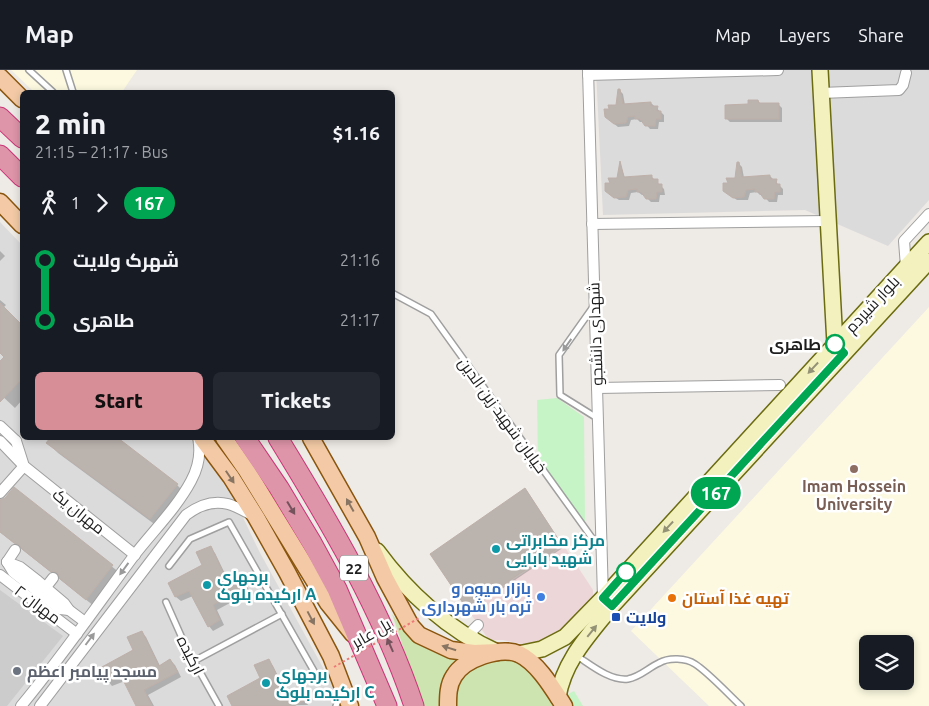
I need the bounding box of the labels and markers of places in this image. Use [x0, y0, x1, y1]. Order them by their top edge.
marker: طاهری [825, 334, 845, 354]
place label: طاهری [769, 335, 821, 354]
marker: Imam Hossein University [848, 463, 860, 475]
place label: Imam Hossein University [802, 477, 906, 513]
place label: مرکز مخابراتی شهید بابایی [506, 531, 605, 568]
marker: مرکز مخابراتی شهید بابایی [490, 543, 502, 555]
unlabelled marker [616, 562, 636, 582]
place label: برجهای ارکیده بلوک A [217, 567, 317, 604]
marker: برجهای ارکیده بلوک A [201, 579, 213, 591]
place label: بازار میوه و تره بار شهرداری [422, 579, 532, 616]
place label: تهیه غذا آستان [682, 589, 790, 608]
marker: بازار میوه و تره بار شهرداری [535, 591, 547, 603]
marker: تهیه غذا آستان [666, 592, 678, 604]
place label: ولایت [626, 608, 666, 627]
marker: ولایت [610, 611, 622, 623]
place label: مسجد پیامبر اعظم [27, 662, 157, 683]
marker: مسجد پیامبر اعظم [11, 665, 23, 677]
place label: برجهای ارکیده بلوک C [276, 665, 374, 702]
marker: برجهای ارکیده بلوک C [260, 677, 272, 689]

